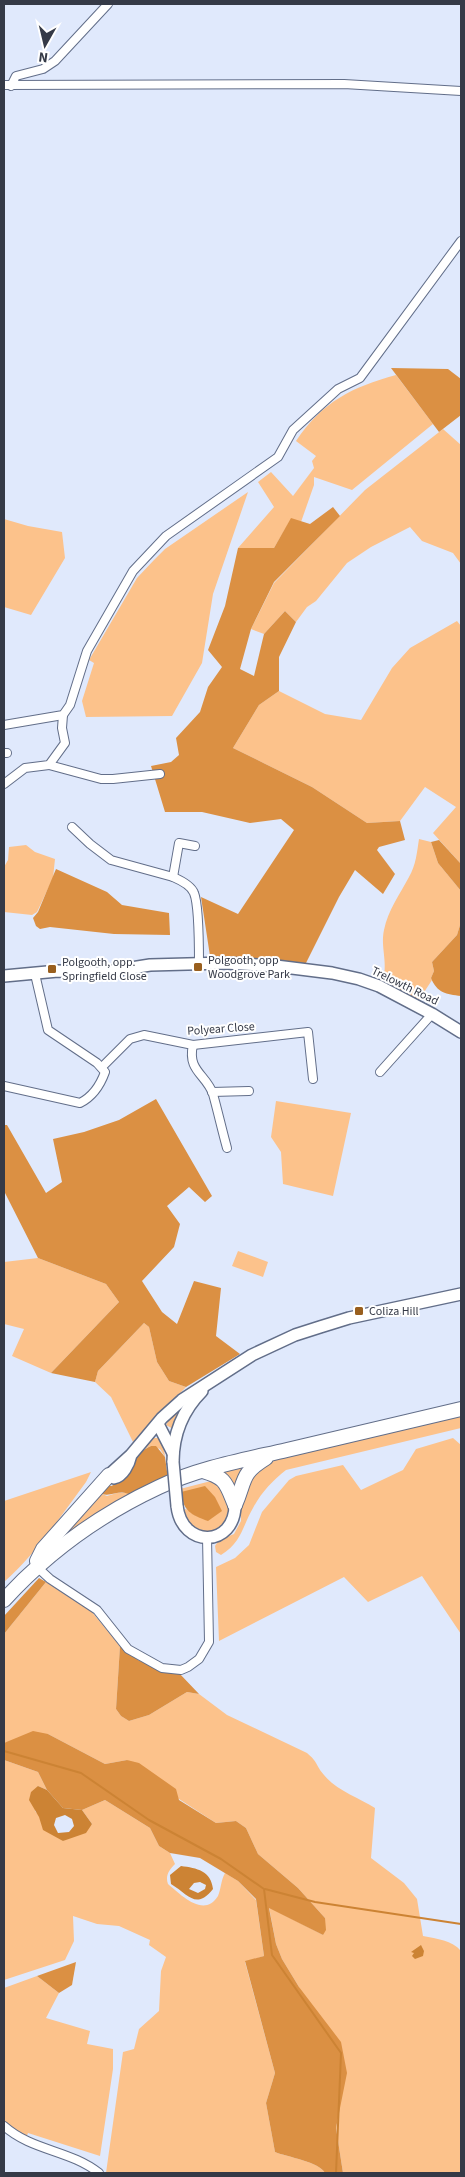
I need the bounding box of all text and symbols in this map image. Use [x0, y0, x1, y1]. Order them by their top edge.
north arrow [20, 20, 70, 70]
text: N [37, 46, 49, 67]
place label: Polgooth, opp Woodgrove Park [208, 952, 290, 983]
place label: Polgooth, opp. Springfield Close [62, 954, 147, 985]
marker: Polgooth, opp Woodgrove Park [192, 961, 204, 973]
street label: Trelowth Road [369, 962, 441, 1010]
marker: Polgooth, opp. Springfield Close [46, 963, 58, 975]
street label: Polyear Close [187, 1018, 255, 1040]
place label: Coliza Hill [369, 1303, 419, 1320]
marker: Coliza Hill [353, 1305, 365, 1317]

